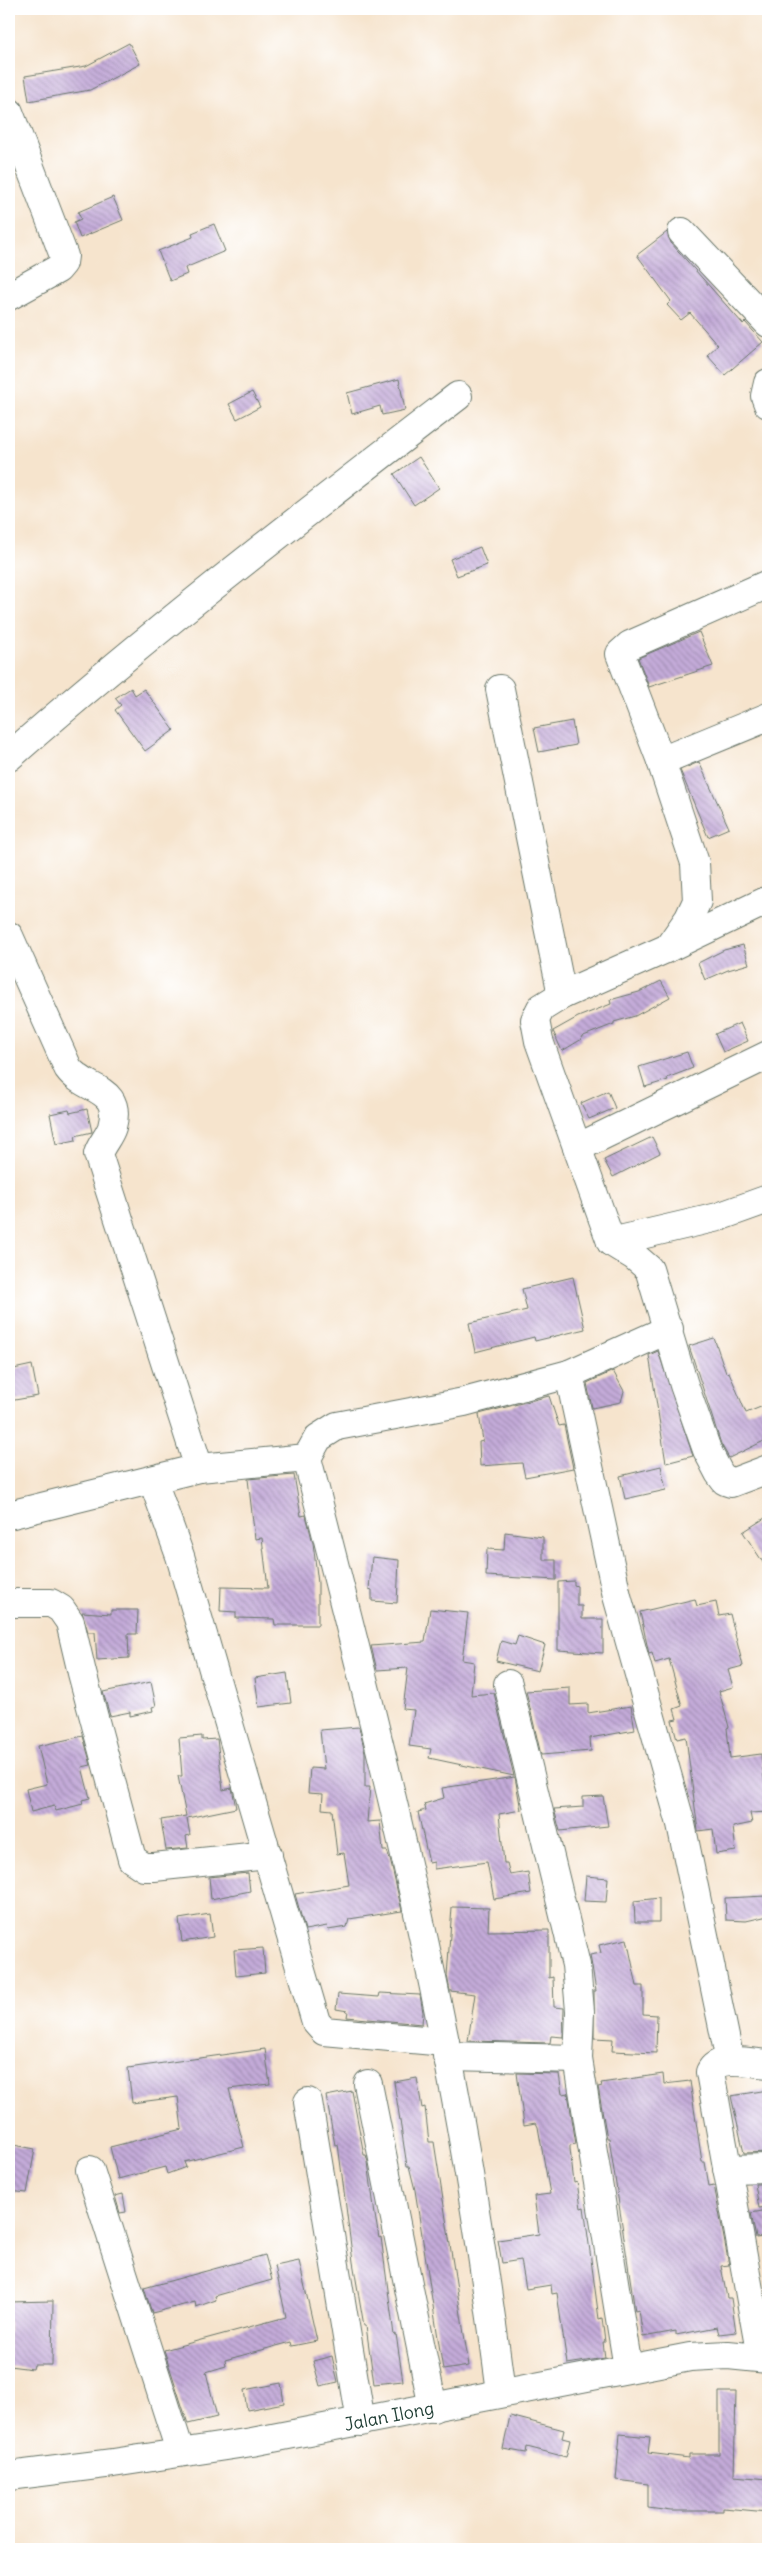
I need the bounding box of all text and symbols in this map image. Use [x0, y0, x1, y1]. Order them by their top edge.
street label: Jalan Ilong [342, 2396, 436, 2436]

